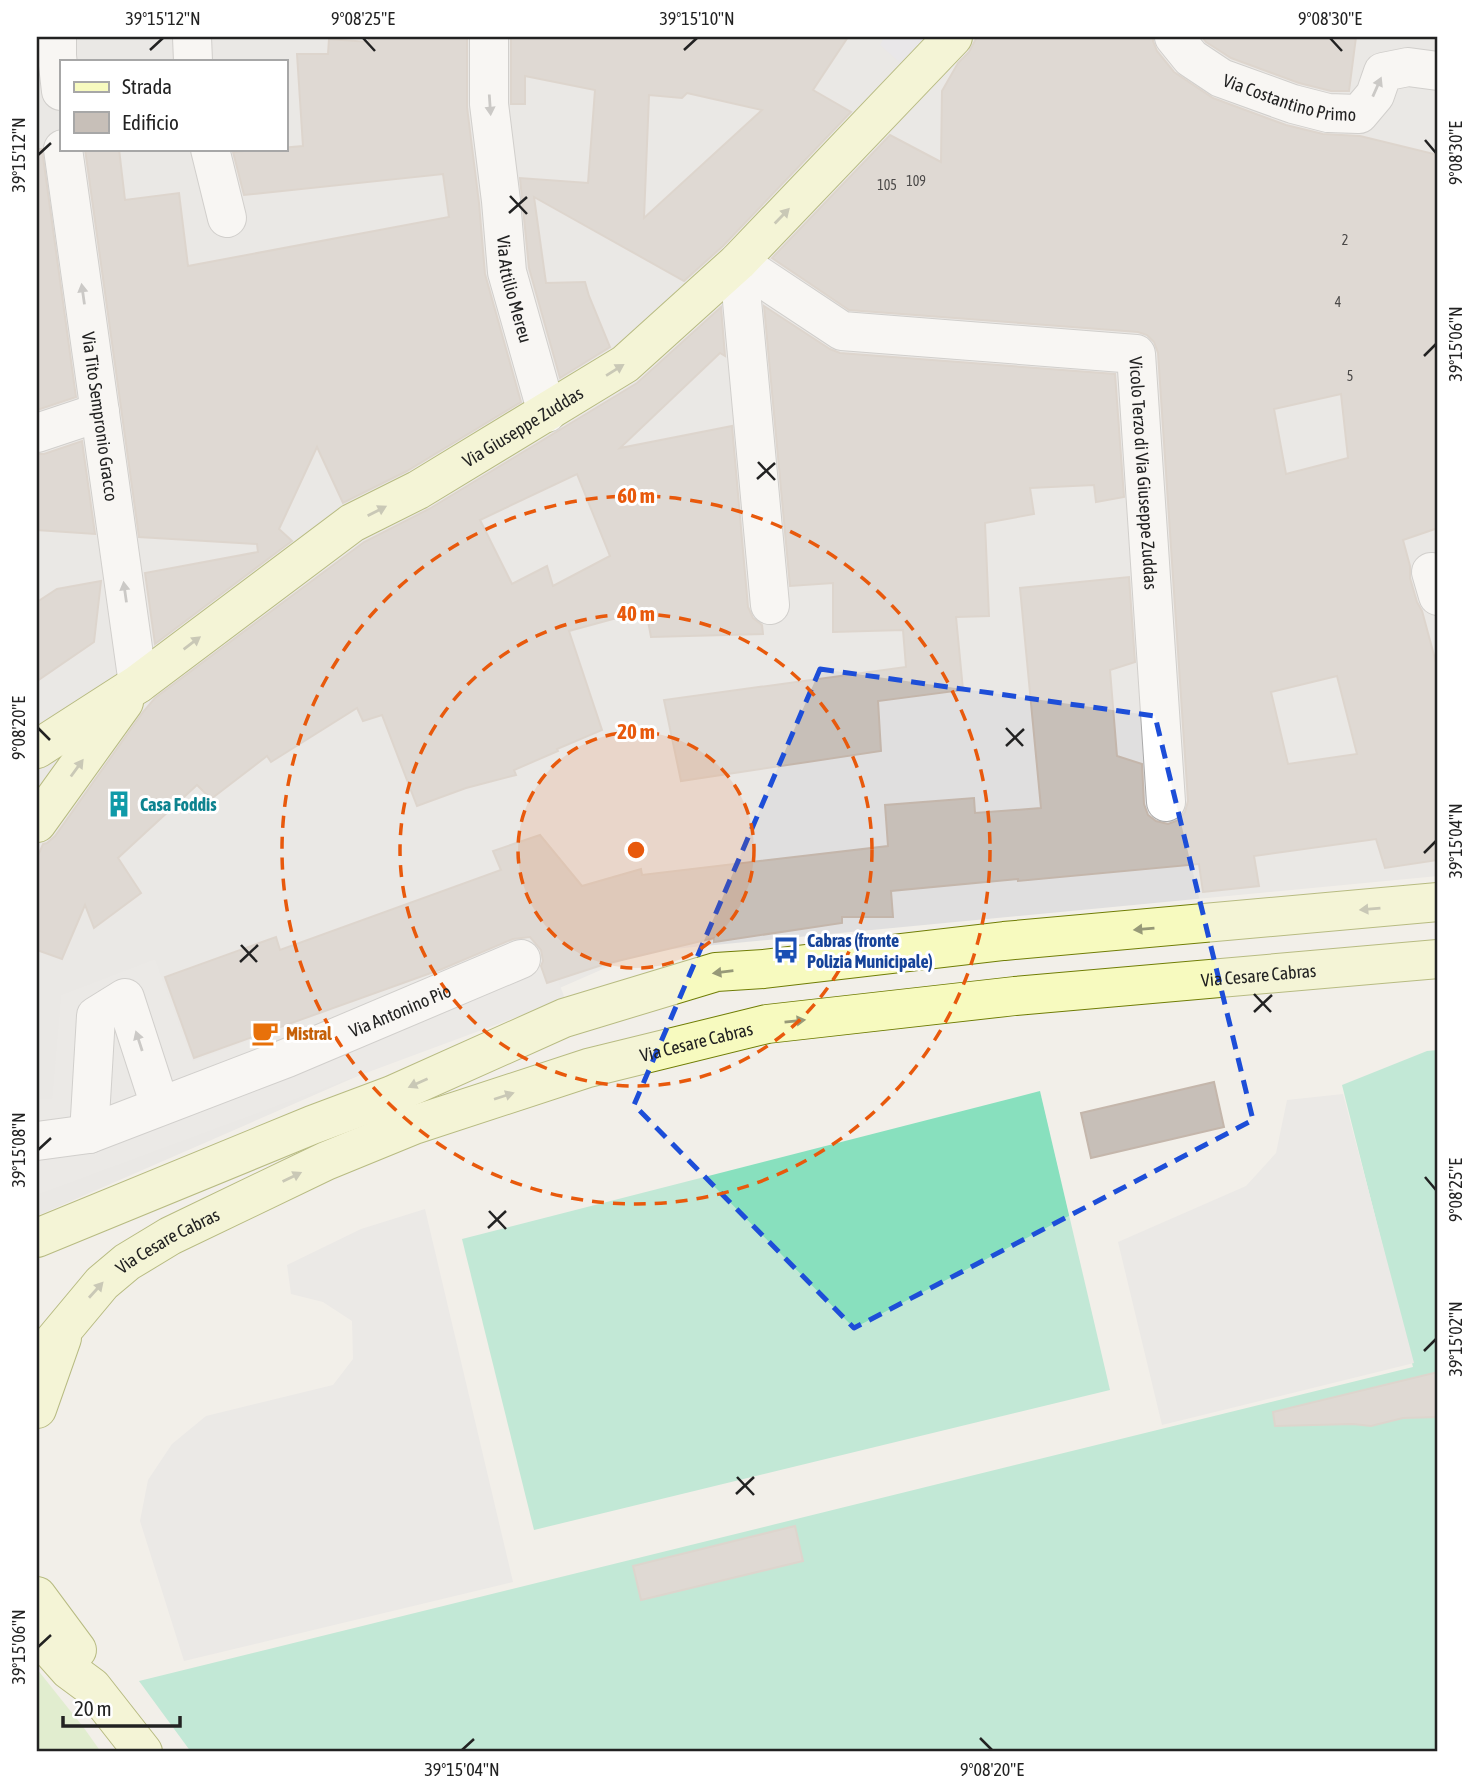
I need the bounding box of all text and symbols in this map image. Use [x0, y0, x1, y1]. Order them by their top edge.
text: 39°15'12"N [125, 8, 201, 29]
text: 9°08'25"E [331, 8, 395, 29]
text: 39°15'10"N [659, 8, 735, 29]
text: 9°08'30"E [1298, 8, 1362, 29]
legend [60, 60, 287, 150]
street label: Via Costantino Primo [1220, 69, 1356, 124]
text: Strada [122, 74, 172, 98]
one-way arrow [1371, 77, 1383, 97]
one-way arrow [485, 94, 496, 116]
text: Edificio [122, 110, 179, 134]
text: 39°15'12"N [8, 117, 29, 193]
text: 9°08'30"E [1445, 121, 1466, 185]
house number: 109 [906, 173, 926, 189]
house number: 105 [877, 177, 897, 193]
one-way arrow [773, 208, 789, 225]
house number: 2 [1342, 232, 1348, 248]
street label: Via Attilio Mereu [493, 235, 537, 345]
one-way arrow [78, 283, 89, 305]
house number: 4 [1335, 294, 1342, 310]
text: 39°15'06"N [1445, 306, 1466, 382]
street label: Via Tito Sempronio Gracco [78, 330, 123, 503]
street label: Vicolo Terzo di Via Giuseppe Zuddas [1126, 356, 1162, 590]
one-way arrow [605, 364, 625, 377]
house number: 5 [1347, 368, 1353, 384]
street label: Via Giuseppe Zuddas [458, 382, 587, 471]
text: 60 m [617, 483, 655, 507]
one-way arrow [367, 505, 387, 516]
one-way arrow [119, 581, 130, 603]
text: 40 m [616, 601, 655, 625]
one-way arrow [183, 636, 202, 650]
text: 9°08'20"E [8, 696, 29, 760]
text: 20 m [617, 719, 655, 743]
one-way arrow [70, 759, 84, 777]
building icon: Casa Foddis [104, 789, 134, 819]
place label: Casa Foddis [140, 794, 217, 815]
text: 39°15'04"N [1445, 803, 1466, 879]
centre of rings [624, 838, 648, 862]
one-way arrow [1359, 903, 1381, 914]
one-way arrow [1133, 924, 1155, 935]
place label: Cabras (fronte Polizia Municipale) [807, 930, 933, 972]
bus stop icon: Cabras (fronte Polizia Municipale) [771, 935, 801, 965]
street label: Via Cesare Cabras [1200, 959, 1317, 990]
one-way arrow [711, 966, 733, 977]
street label: Via Antonino Pio [346, 979, 454, 1041]
one-way arrow [784, 1015, 806, 1026]
street label: Via Cesare Cabras [637, 1017, 755, 1065]
cafe icon: Mistral [250, 1018, 280, 1048]
place label: Mistral [286, 1023, 332, 1044]
one-way arrow [133, 1030, 144, 1051]
one-way arrow [408, 1077, 428, 1089]
one-way arrow [494, 1090, 515, 1101]
text: 39°15'08"N [8, 1112, 29, 1188]
text: 9°08'25"E [1445, 1158, 1466, 1222]
one-way arrow [282, 1172, 302, 1183]
street label: Via Cesare Cabras [111, 1203, 223, 1278]
one-way arrow [88, 1281, 104, 1299]
text: 39°15'02"N [1445, 1301, 1466, 1377]
text: 39°15'06"N [8, 1609, 29, 1685]
scale bar [63, 1684, 180, 1728]
text: 20 m [74, 1696, 112, 1720]
text: 39°15'04"N [424, 1759, 500, 1780]
text: 9°08'20"E [960, 1759, 1024, 1780]

